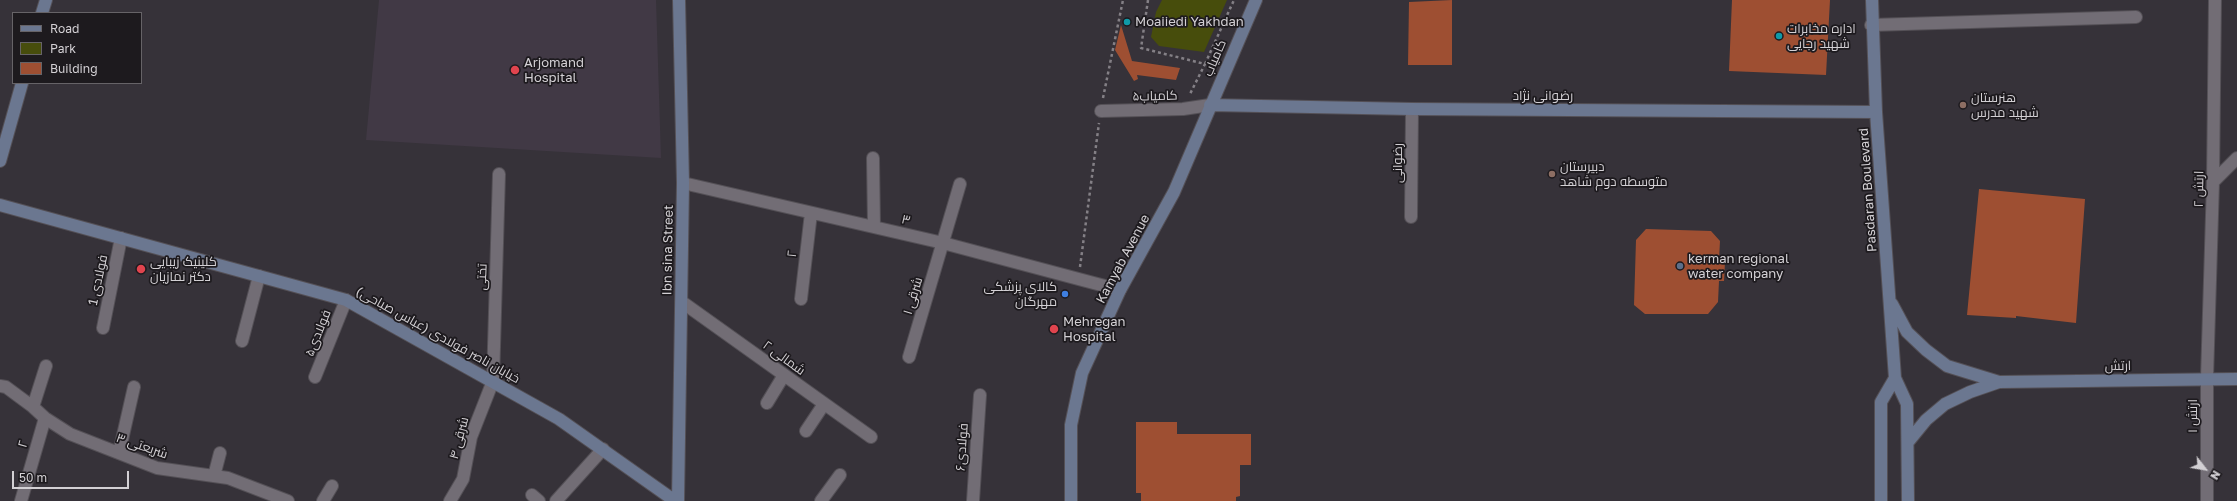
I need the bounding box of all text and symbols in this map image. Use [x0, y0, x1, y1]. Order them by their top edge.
legend [12, 12, 142, 84]
place label: Moaiiedi Yakhdan [1135, 14, 1244, 30]
marker: Moaiiedi Yakhdan [1122, 17, 1132, 27]
text: Road [50, 21, 79, 36]
place label: اداره مخابرات شهید رجایی [1787, 21, 1856, 52]
marker: اداره مخابرات شهید رجایی [1774, 31, 1784, 41]
street label: کامیاب [1200, 37, 1230, 79]
text: Park [50, 41, 76, 56]
place label: Arjomand Hospital [524, 55, 584, 86]
text: Building [50, 61, 98, 76]
marker: Arjomand Hospital [509, 64, 521, 76]
street label: کامیاب۵ [1132, 88, 1178, 104]
street label: رضوانی نژاد [1513, 88, 1573, 104]
place label: هنرستان شهید مدرس [1971, 90, 2039, 121]
marker: هنرستان شهید مدرس [1958, 100, 1968, 110]
street label: Pasdaran Boulevard [1856, 127, 1880, 253]
street label: رضوانی [1390, 143, 1406, 183]
place label: دبیرستان متوسطه دوم شاهد [1560, 159, 1668, 190]
marker: دبیرستان متوسطه دوم شاهد [1547, 169, 1557, 179]
street label: ارتش ۲ [2191, 171, 2207, 207]
street label: Ibn sina Street [659, 204, 677, 296]
street label: ۳ [900, 211, 912, 229]
street label: Kamyab Avenue [1093, 212, 1153, 306]
street label: ۲ [784, 250, 800, 258]
place label: kerman regional water company [1688, 251, 1789, 282]
street label: فولادی 1 [85, 253, 111, 307]
place label: کلینیک زیبایی دکتر نمازیان [150, 254, 217, 285]
marker: kerman regional water company [1675, 261, 1685, 271]
marker: کلینیک زیبایی دکتر نمازیان [135, 263, 147, 275]
street label: تختی [474, 263, 490, 291]
street label: ۱ شرقی [900, 275, 926, 317]
place label: کالای پزشکی مهرگان [984, 279, 1057, 310]
street label: خیابان ناصر فولادی (عباس صباحی) [353, 283, 523, 387]
marker: کالای پزشکی مهرگان [1060, 289, 1070, 299]
street label: فولادی۵ [302, 307, 334, 359]
place label: Mehregan Hospital [1063, 314, 1126, 345]
marker: Mehregan Hospital [1048, 323, 1060, 335]
street label: ۲ شمالی [760, 337, 808, 379]
street label: ارتش [2105, 358, 2131, 374]
street label: ارتش ۱ [2185, 399, 2201, 433]
street label: ۴ شرقی [446, 415, 472, 461]
street label: فولادی۶ [953, 423, 971, 471]
street label: شریعتی ۳ [114, 430, 170, 462]
street label: ۲ [15, 439, 31, 449]
north arrow [2185, 449, 2225, 489]
scale bar [14, 463, 131, 489]
text: N [2208, 469, 2223, 482]
text: 50 m [19, 470, 47, 485]

